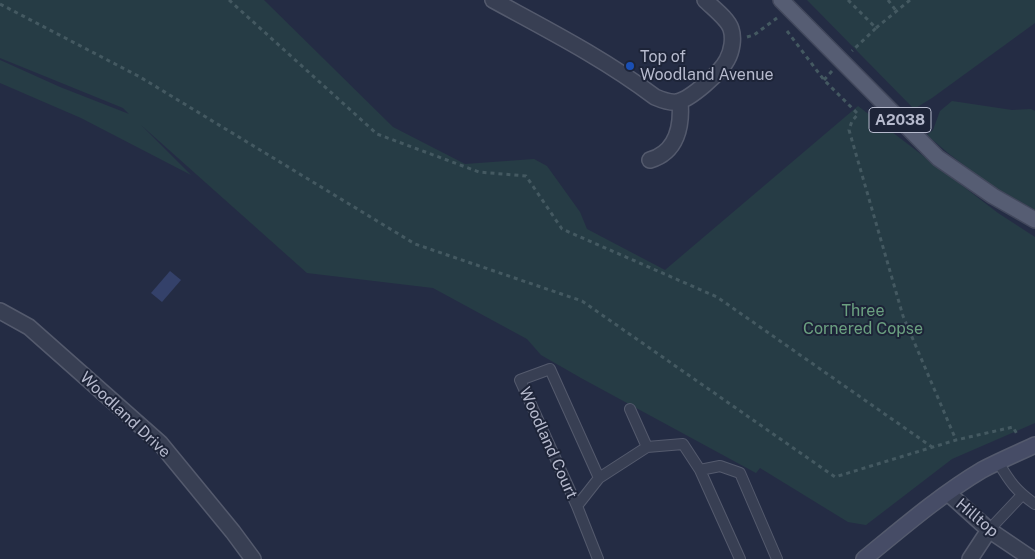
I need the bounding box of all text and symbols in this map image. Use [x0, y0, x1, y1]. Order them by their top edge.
place label: Top of Woodland Avenue [640, 47, 774, 85]
marker: Top of Woodland Avenue [624, 60, 636, 72]
road number: A2038 [869, 108, 931, 132]
park label: Three Cornered Copse [803, 301, 923, 339]
street label: Woodland Drive [76, 368, 174, 462]
street label: Woodland Court [515, 384, 581, 502]
street label: Hilltop [952, 495, 1002, 541]

